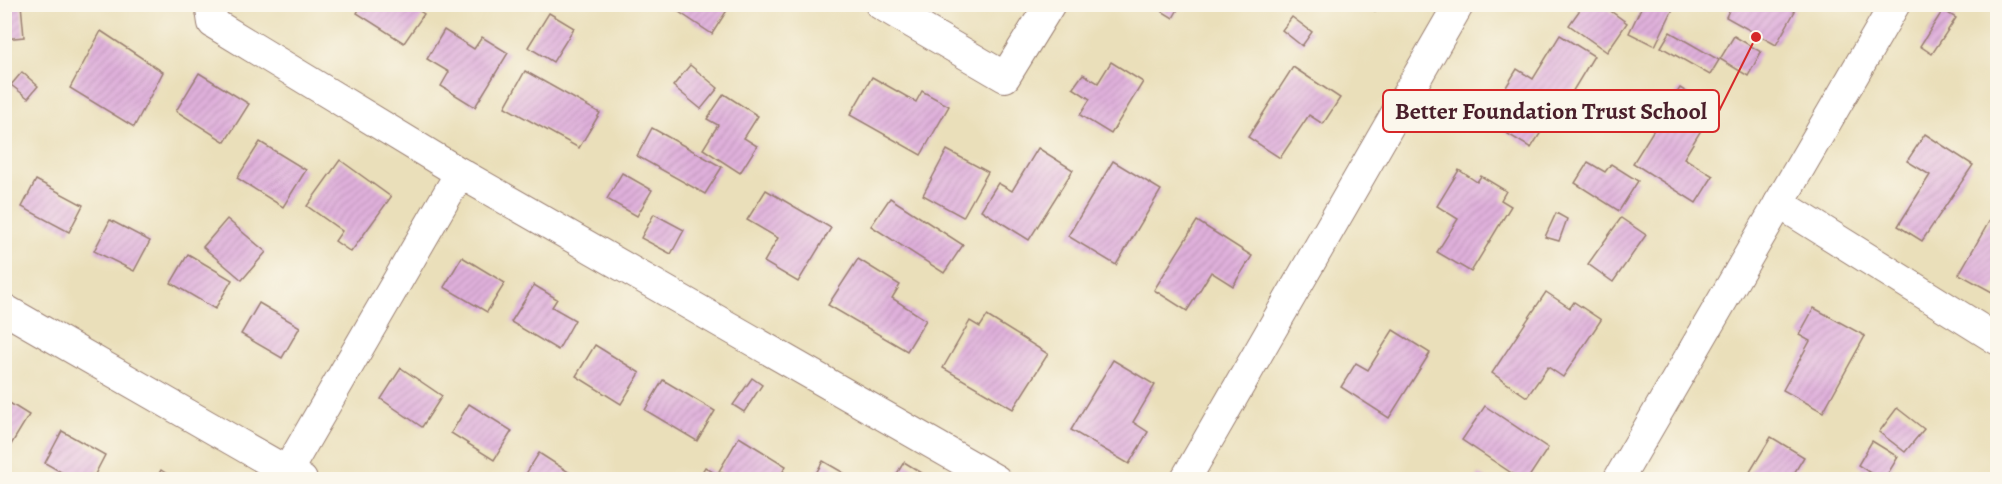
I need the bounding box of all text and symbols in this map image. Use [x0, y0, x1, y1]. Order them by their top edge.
callout: Better Foundation Trust School [1383, 90, 1719, 132]
text: Better Foundation Trust School [1395, 95, 1708, 127]

